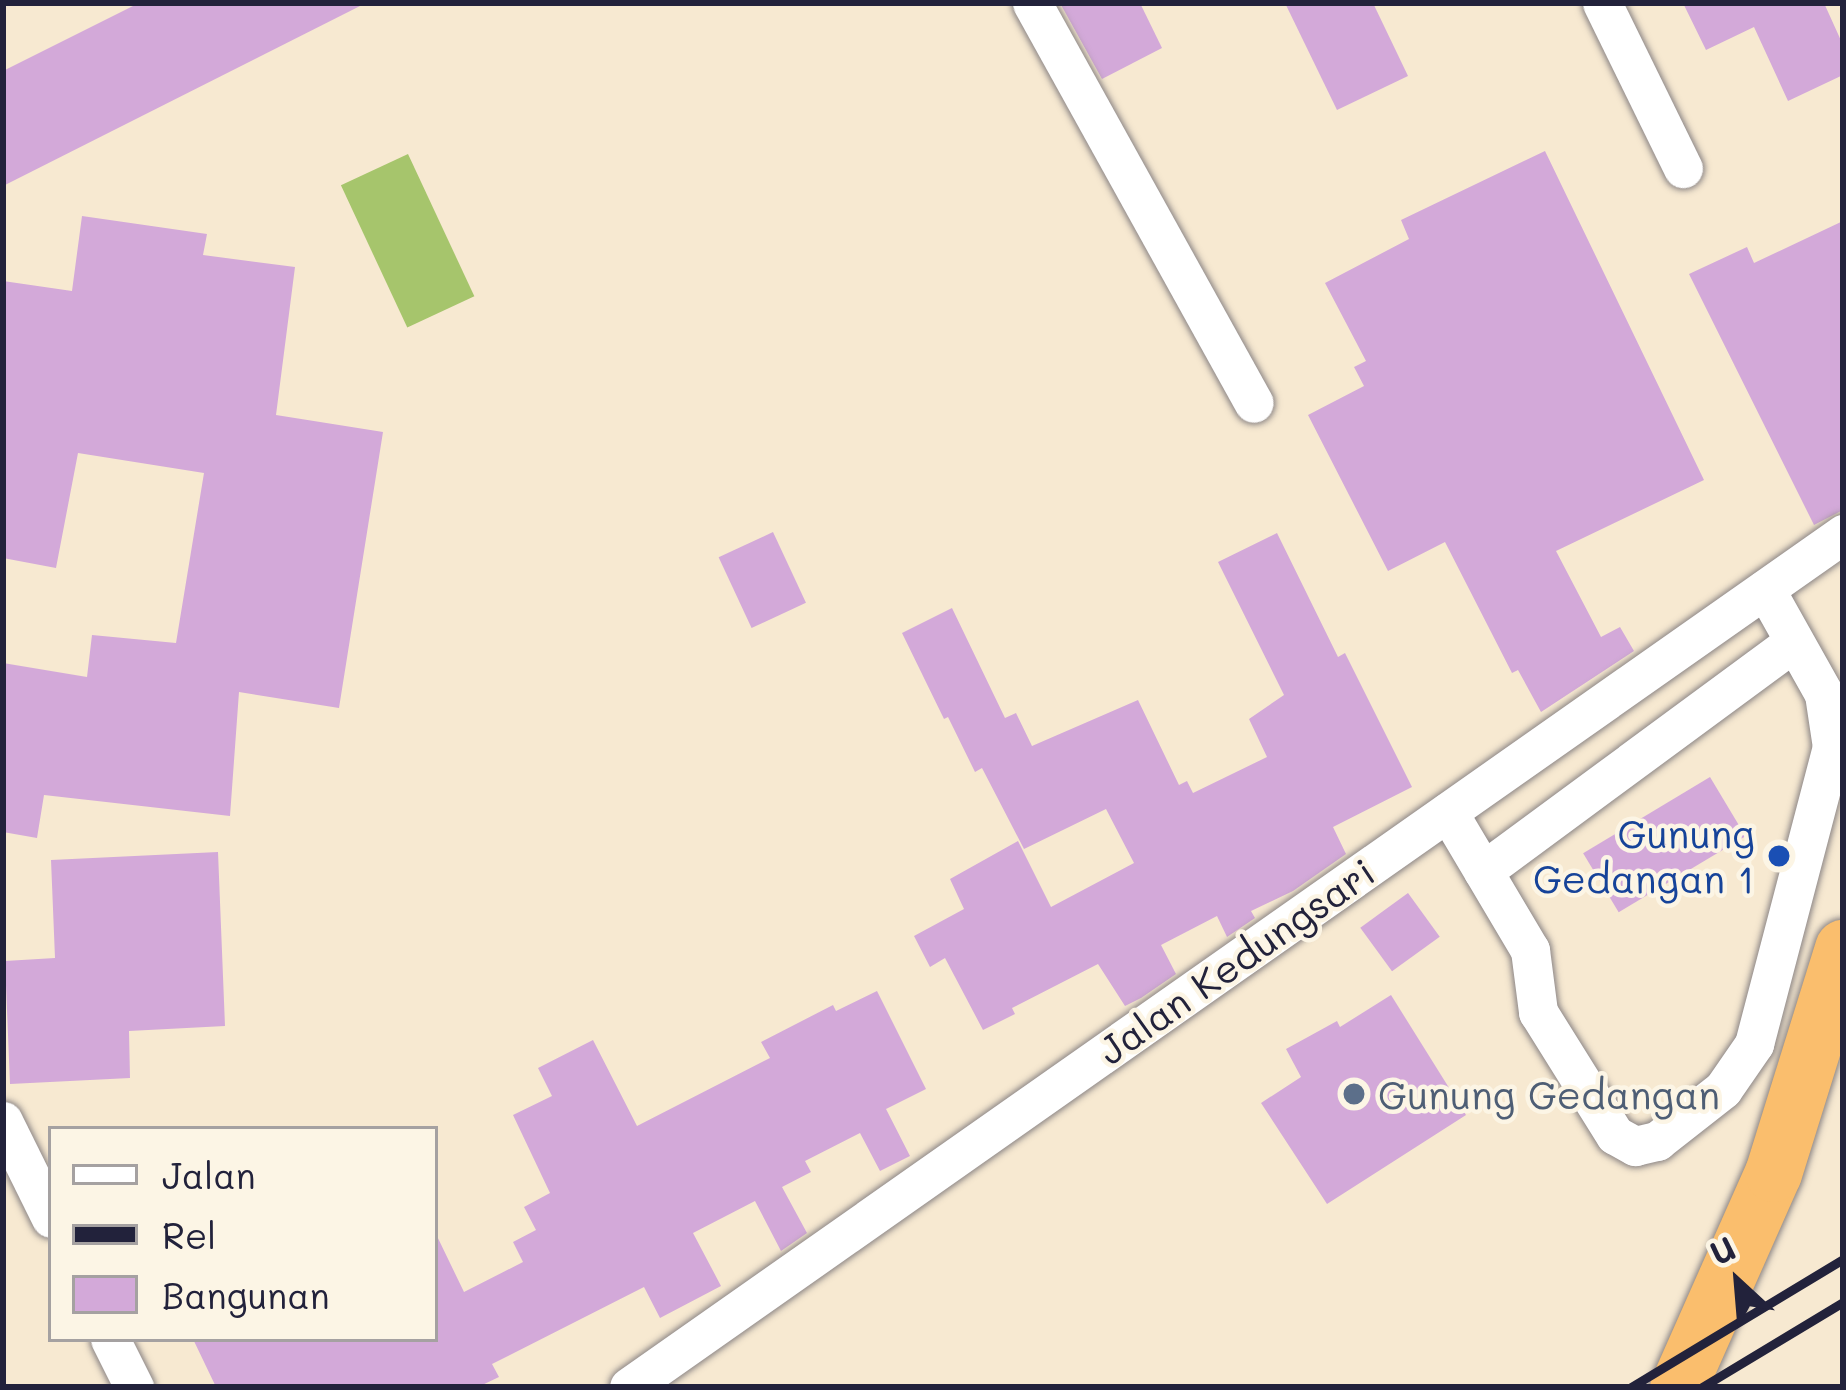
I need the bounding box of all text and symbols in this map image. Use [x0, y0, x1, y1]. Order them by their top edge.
place label: Gunung Gedangan 1 [1533, 811, 1755, 902]
marker: Gunung Gedangan 1 [1766, 843, 1792, 869]
street label: Jalan Kedungsari [1089, 848, 1383, 1074]
place label: Gunung Gedangan [1378, 1071, 1720, 1117]
marker: Gunung Gedangan [1341, 1081, 1367, 1107]
legend [48, 1126, 438, 1342]
text: Jalan [162, 1151, 256, 1198]
text: Rel [162, 1211, 216, 1258]
north arrow [1678, 1222, 1798, 1342]
text: U [1702, 1225, 1742, 1274]
text: Bangunan [162, 1271, 330, 1318]

